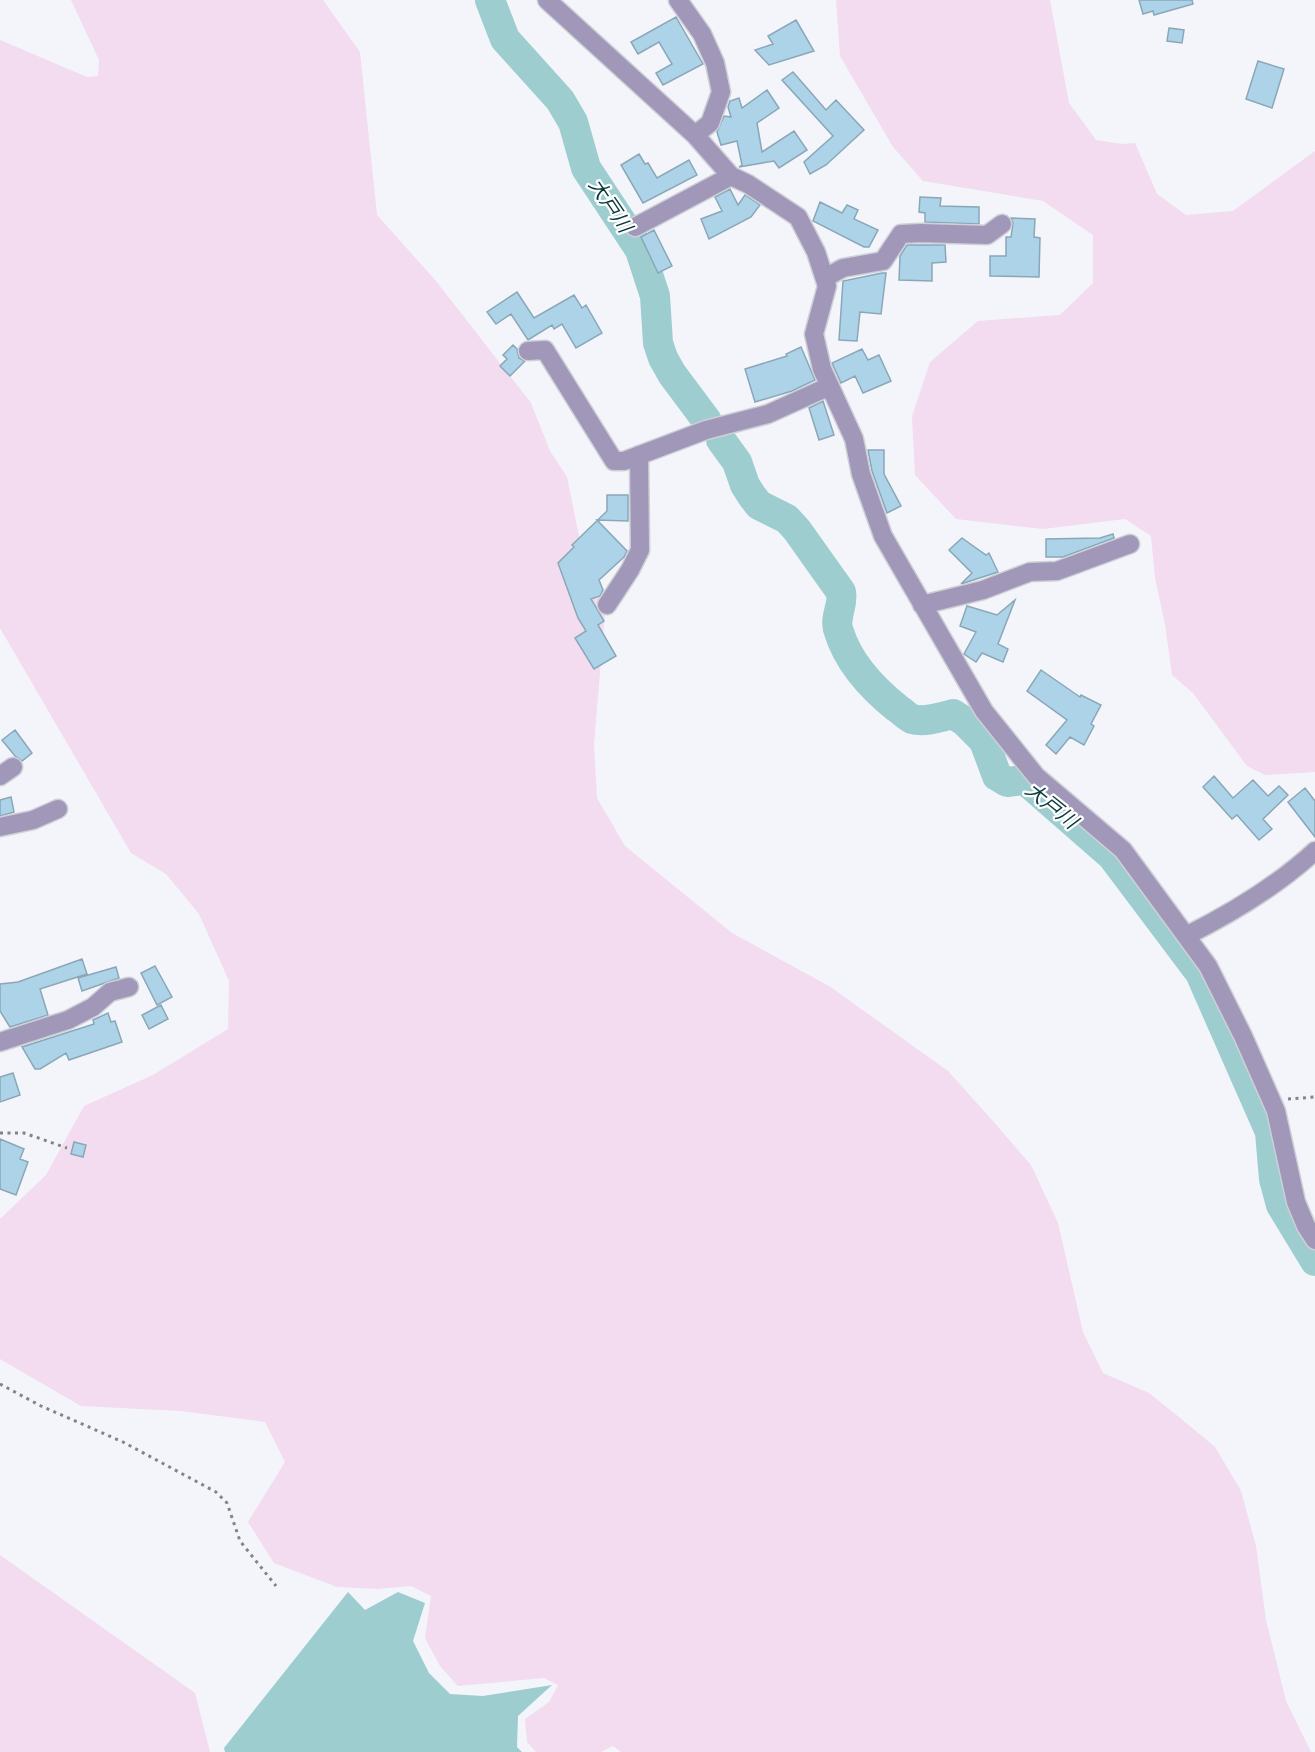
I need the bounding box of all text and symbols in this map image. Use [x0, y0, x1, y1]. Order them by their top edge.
water label: 大戸川 [583, 173, 640, 239]
water label: 大戸川 [1020, 776, 1085, 836]

